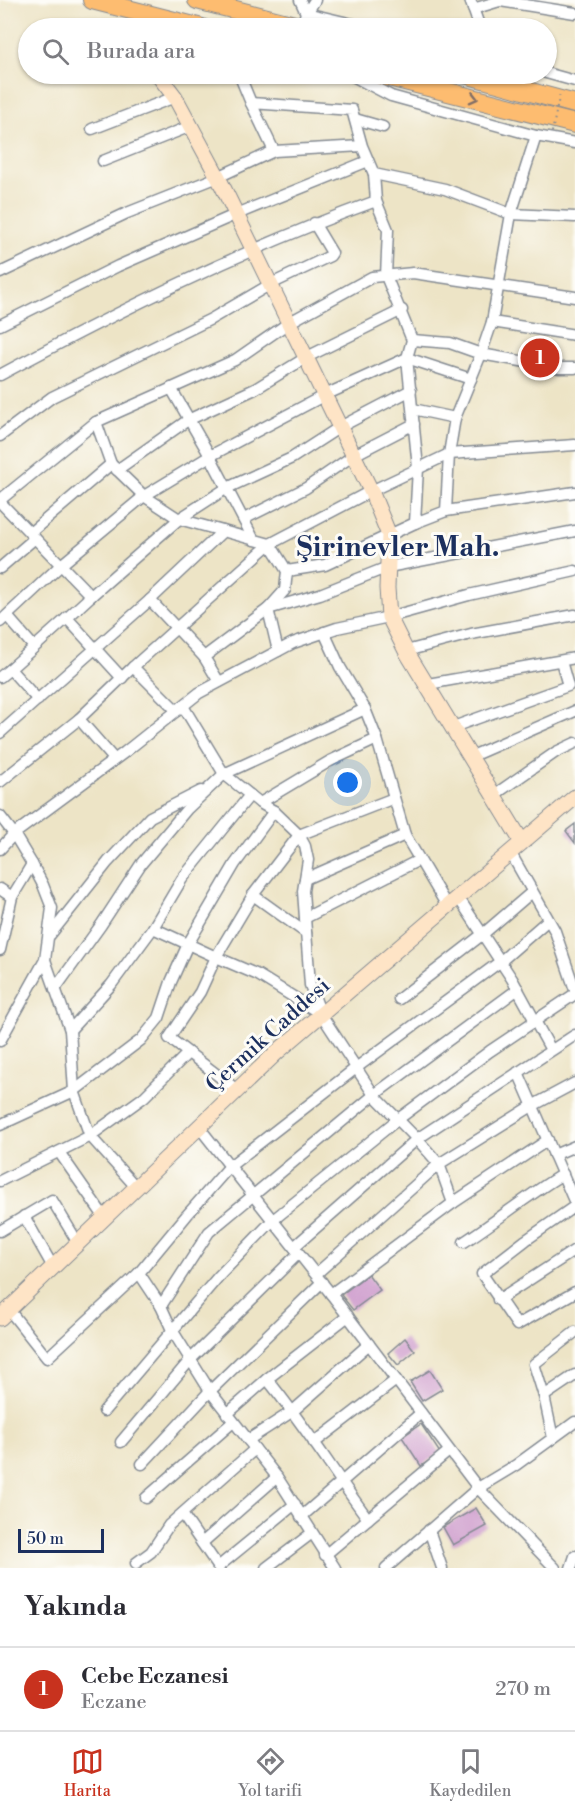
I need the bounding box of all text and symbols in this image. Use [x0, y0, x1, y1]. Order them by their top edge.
search box [18, 18, 557, 84]
icon: search [39, 35, 72, 68]
text: Burada ara [87, 38, 195, 65]
one-way arrow [469, 91, 479, 104]
pin: 1 [520, 336, 560, 380]
district label: Şirinevler Mah. [297, 530, 499, 565]
your location [333, 768, 362, 797]
street label: Çermik Caddesi [200, 972, 336, 1098]
scale bar [18, 1526, 104, 1554]
text: 50 m [27, 1529, 64, 1549]
text: Yakında [24, 1591, 127, 1623]
text: Cebe Eczanesi [81, 1663, 229, 1690]
text: 1 [39, 1677, 48, 1702]
text: 270 m [495, 1677, 551, 1702]
text: Eczane [81, 1690, 147, 1715]
tab: Harita [64, 1745, 111, 1801]
tab: Yol tarifi [238, 1745, 302, 1801]
tab: Kaydedilen [430, 1745, 511, 1801]

